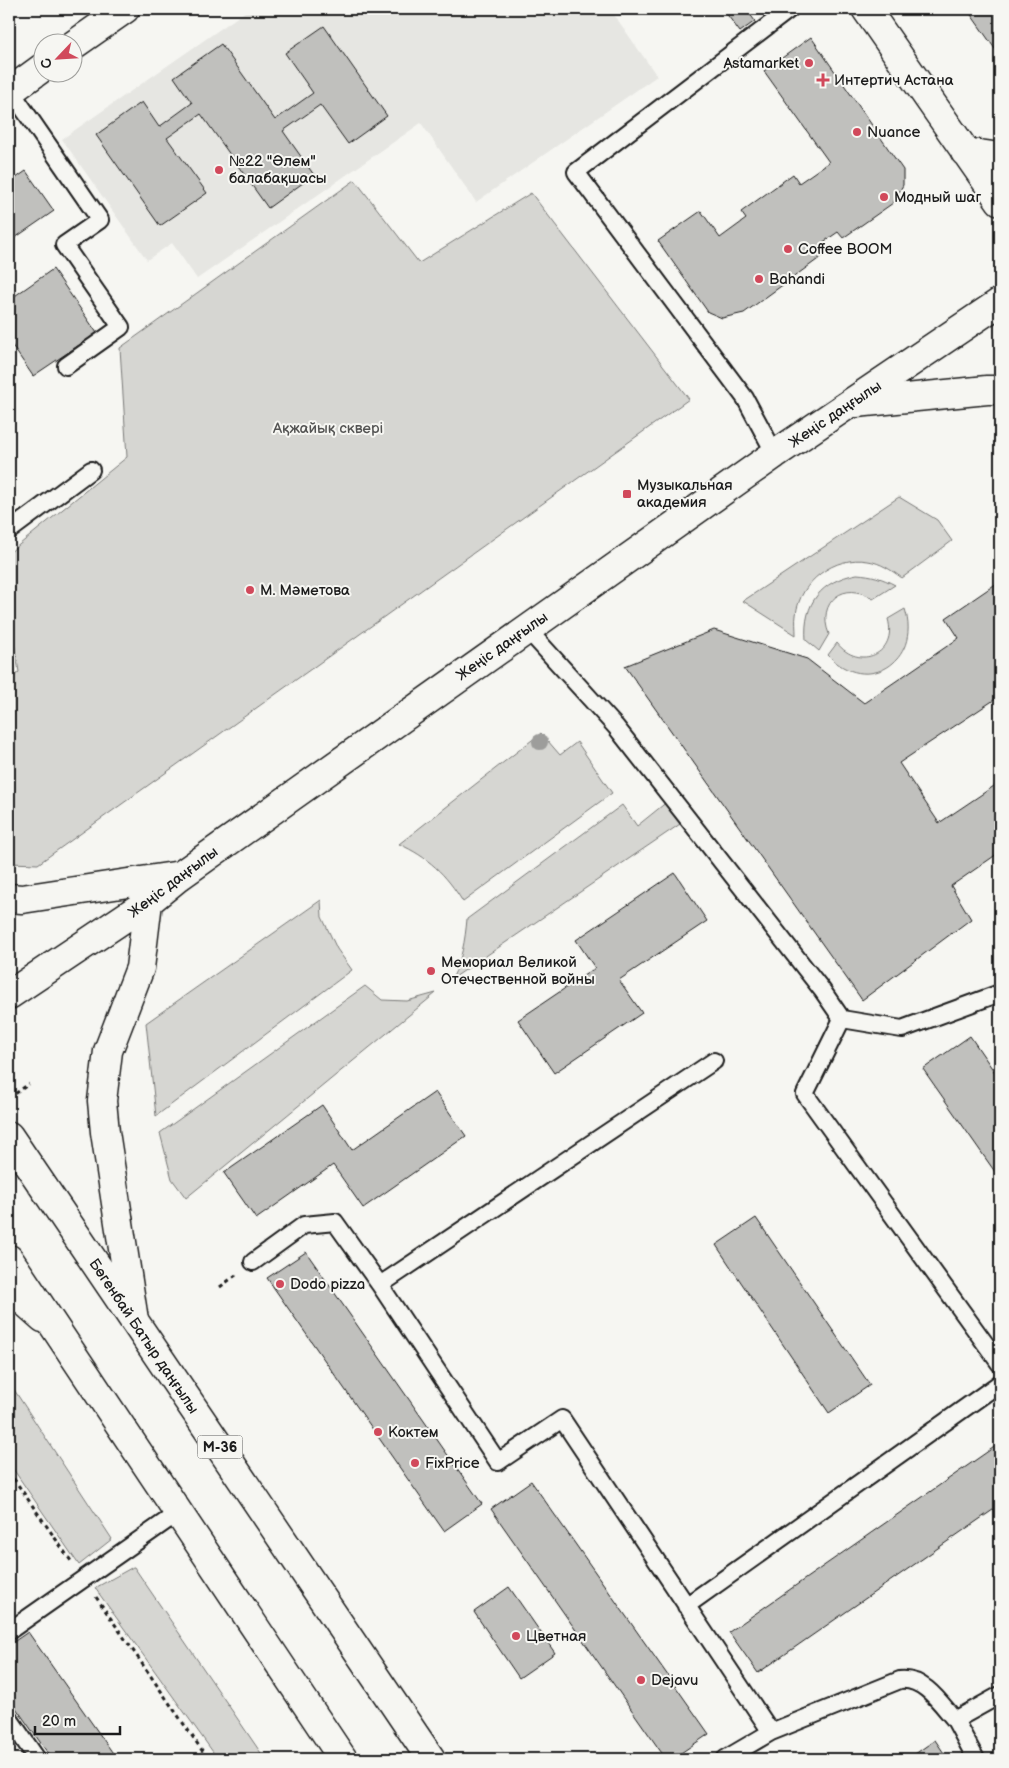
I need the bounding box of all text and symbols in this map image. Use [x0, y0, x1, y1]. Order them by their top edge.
north arrow [32, 32, 82, 82]
place label: Astamarket [723, 54, 799, 73]
text: С [37, 55, 56, 71]
marker: Astamarket [803, 57, 815, 69]
place label: Интертич Астана [834, 71, 954, 90]
marker: Интертич Астана [816, 73, 830, 87]
place label: Nuance [867, 123, 921, 142]
marker: Nuance [851, 126, 863, 138]
place label: №22 "Әлем" балабақшасы [229, 152, 327, 188]
marker: №22 "Әлем" балабақшасы [213, 164, 225, 176]
place label: Модный шаг [894, 188, 981, 207]
marker: Модный шаг [878, 191, 890, 203]
place label: Coffee BOOM [798, 240, 892, 259]
marker: Coffee BOOM [782, 243, 794, 255]
place label: Bahandi [769, 270, 825, 289]
marker: Bahandi [753, 273, 765, 285]
street label: Жеңіс даңғылы [785, 376, 885, 452]
park label: Ақжайық сквері [272, 419, 383, 438]
place label: Музыкальная академия [637, 476, 733, 512]
marker: Музыкальная академия [621, 488, 633, 500]
place label: М. Мәметова [260, 581, 350, 600]
marker: М. Мәметова [244, 584, 256, 596]
street label: Жеңіс даңғылы [453, 608, 552, 685]
street label: Жеңіс даңғылы [125, 842, 222, 922]
place label: Мемориал Великой Отечественной войны [441, 953, 595, 989]
marker: Мемориал Великой Отечественной войны [425, 965, 437, 977]
street label: Бөгенбай Батыр даңғылы [85, 1255, 203, 1417]
place label: Dodo pizza [290, 1275, 365, 1294]
marker: Dodo pizza [274, 1278, 286, 1290]
place label: Коктем [388, 1423, 439, 1442]
marker: Коктем [372, 1426, 384, 1438]
road number: M-36 [198, 1435, 242, 1458]
place label: FixPrice [425, 1454, 480, 1473]
marker: FixPrice [409, 1457, 421, 1469]
place label: Цветная [526, 1627, 586, 1646]
marker: Цветная [510, 1630, 522, 1642]
place label: Dejavu [651, 1671, 698, 1690]
marker: Dejavu [635, 1674, 647, 1686]
scale bar [35, 1703, 120, 1735]
text: 20 m [42, 1712, 76, 1731]

